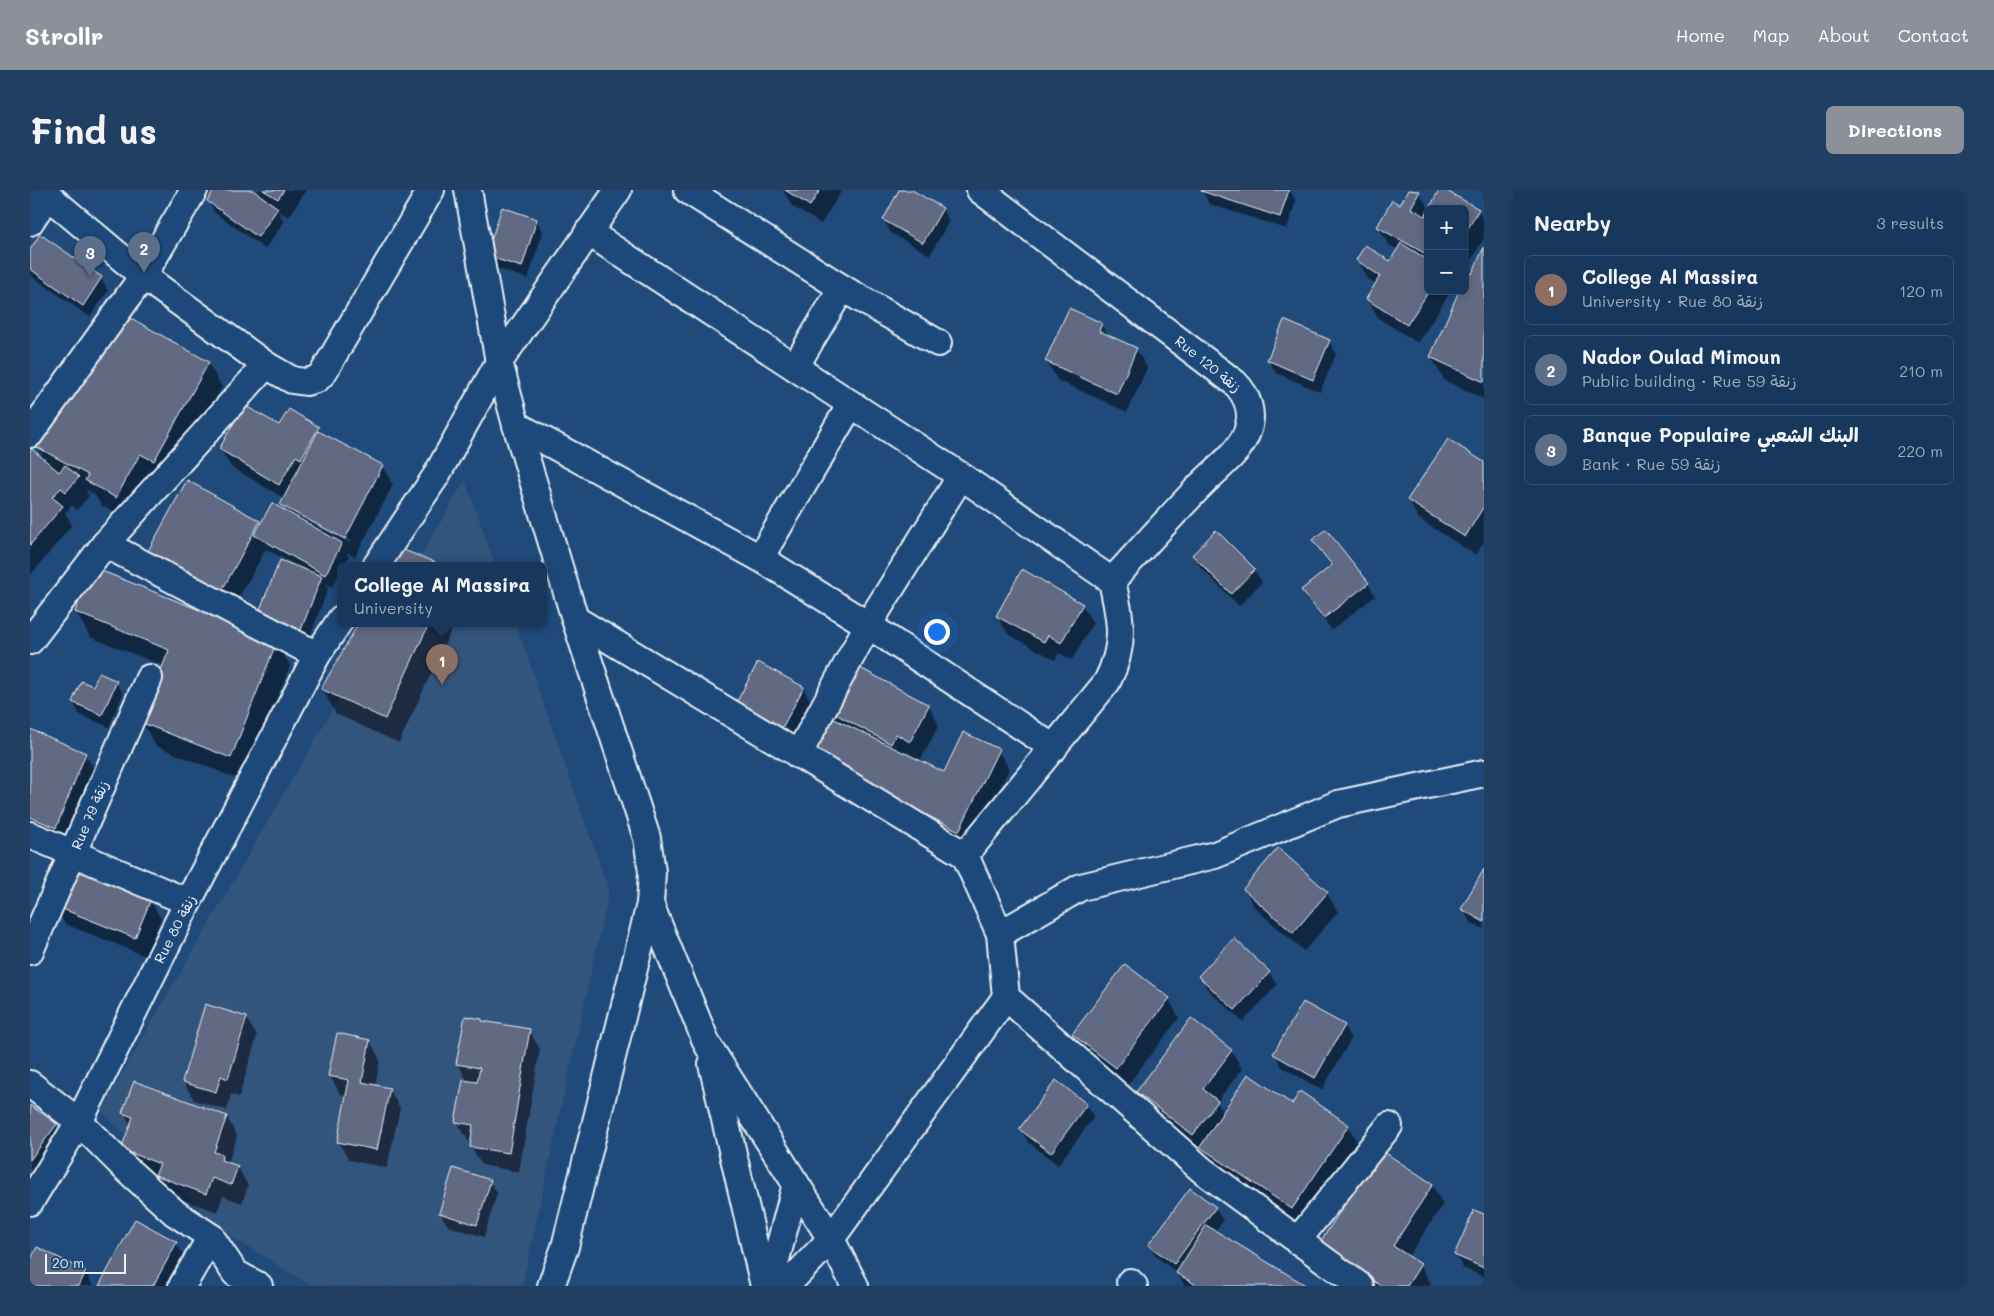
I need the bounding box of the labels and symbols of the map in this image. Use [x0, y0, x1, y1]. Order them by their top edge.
pin: 2 [128, 232, 160, 273]
pin: 3 [74, 236, 106, 277]
street label: Rue 120 زنقة [1171, 331, 1245, 396]
your location [924, 619, 950, 645]
pin: 1 [426, 644, 458, 685]
street label: Rue 79 زنقة [66, 777, 113, 852]
street label: Rue 80 زنقة [149, 891, 200, 966]
scale bar [45, 1251, 126, 1274]

